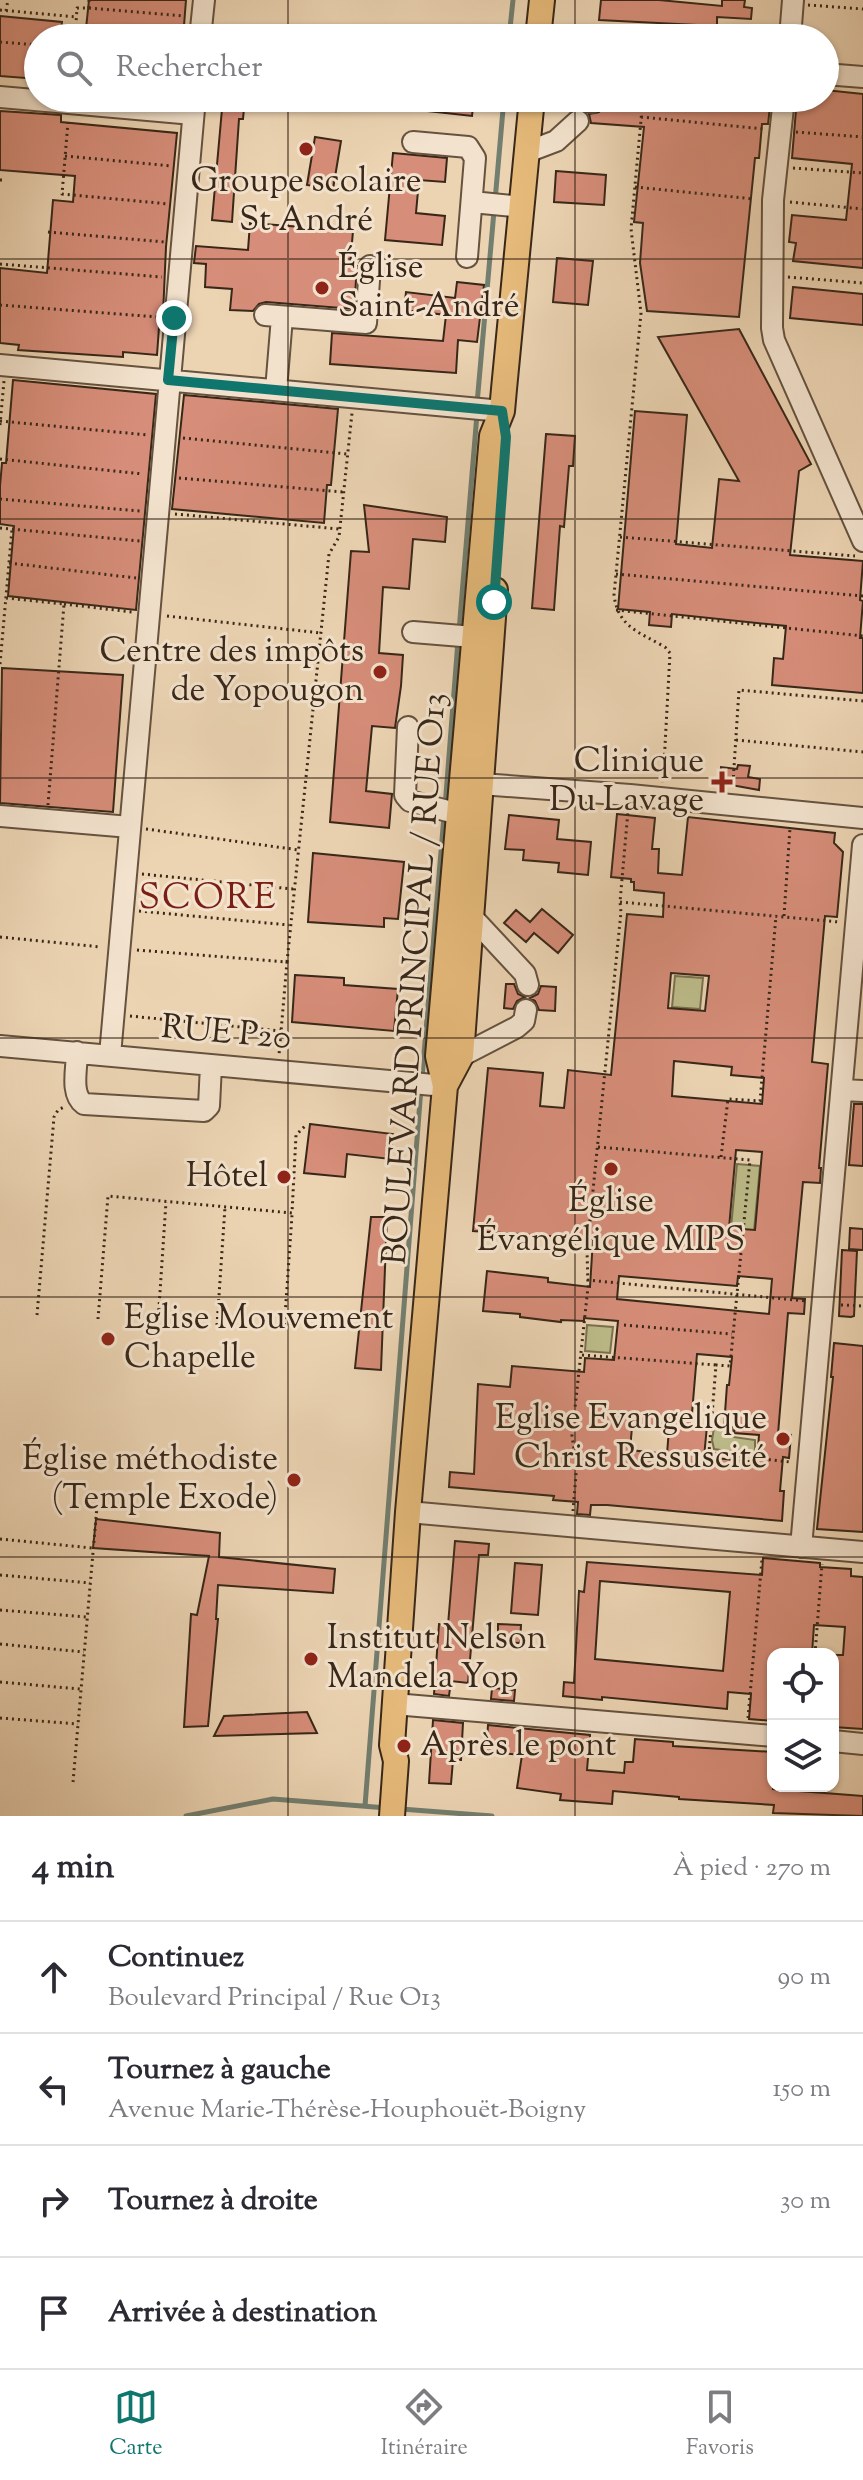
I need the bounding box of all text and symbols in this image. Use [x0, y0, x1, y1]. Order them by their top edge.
search box [24, 24, 839, 112]
icon: search [52, 46, 96, 90]
text: Rechercher [116, 47, 263, 90]
marker: Groupe scolaire St André [297, 140, 315, 158]
place label: Groupe scolaire St André [190, 158, 422, 246]
place label: Église Saint-André [338, 244, 520, 332]
marker: Église Saint-André [313, 279, 331, 297]
route end [156, 300, 192, 336]
route start [476, 584, 512, 620]
place label: Centre des impôts de Yopougon [99, 628, 364, 716]
marker: Centre des impôts de Yopougon [371, 663, 389, 681]
street label: BOULEVARD PRINCIPAL / RUE O13 [372, 691, 460, 1267]
place label: Clinique Du Lavage [549, 738, 704, 826]
marker: Clinique Du Lavage [711, 771, 733, 793]
district label: SCORE [139, 873, 277, 925]
street label: RUE P20 [159, 1004, 293, 1064]
place label: Hôtel [186, 1153, 268, 1202]
marker: Église Évangélique MIPS [602, 1160, 620, 1178]
marker: Hôtel [275, 1168, 293, 1186]
place label: Église Évangélique MIPS [477, 1178, 745, 1266]
place label: Eglise Mouvement Chapelle [124, 1295, 394, 1383]
marker: Eglise Mouvement Chapelle [99, 1330, 117, 1348]
place label: Eglise Evangelique Christ Ressuscité [495, 1395, 767, 1483]
marker: Eglise Evangelique Christ Ressuscité [774, 1430, 792, 1448]
place label: Église méthodiste (Temple Exode) [22, 1436, 278, 1524]
marker: Église méthodiste (Temple Exode) [285, 1471, 303, 1489]
place label: Institut Nelson Mandela Yop [327, 1615, 547, 1703]
map controls [767, 1648, 839, 1792]
button: locate [767, 1648, 839, 1720]
marker: Institut Nelson Mandela Yop [302, 1650, 320, 1668]
button: layers [767, 1720, 839, 1792]
place label: Après le pont [420, 1722, 617, 1771]
marker: Après le pont [395, 1737, 413, 1755]
text: 4 min [32, 1844, 114, 1893]
text: À pied · 270 m [673, 1850, 831, 1887]
text: Continuez [108, 1937, 244, 1980]
icon: ahead [32, 1955, 76, 1999]
text: 90 m [778, 1959, 831, 1996]
text: Boulevard Principal / Rue O13 [108, 1980, 441, 2017]
text: Tournez à gauche [108, 2049, 331, 2092]
icon: left [32, 2067, 76, 2111]
text: 150 m [772, 2071, 831, 2108]
text: Avenue Marie-Thérèse-Houphouët-Boigny [108, 2092, 586, 2129]
icon: right [32, 2179, 76, 2223]
text: Tournez à droite [108, 2180, 318, 2223]
text: 30 m [780, 2183, 831, 2220]
icon: arrive [32, 2291, 76, 2335]
text: Arrivée à destination [108, 2292, 377, 2335]
tab: Carte [109, 2385, 162, 2465]
tab: Itinéraire [381, 2385, 468, 2465]
tab: Favoris [686, 2385, 754, 2465]

